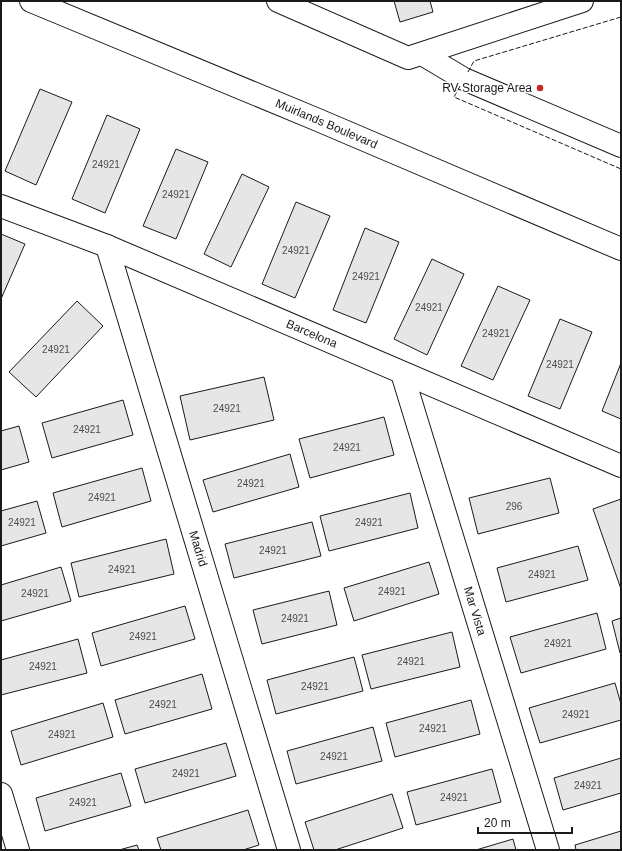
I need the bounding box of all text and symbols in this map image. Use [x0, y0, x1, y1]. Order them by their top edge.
place label: RV Storage Area [442, 81, 532, 95]
marker: RV Storage Area [535, 83, 545, 93]
street label: Muirlands Boulevard [273, 96, 380, 152]
house number: 24921 [92, 159, 120, 170]
house number: 24921 [162, 189, 190, 200]
house number: 24921 [282, 245, 310, 256]
house number: 24921 [352, 271, 380, 282]
house number: 24921 [415, 302, 443, 313]
street label: Barcelona [284, 317, 340, 351]
house number: 24921 [482, 328, 510, 339]
house number: 24921 [42, 344, 70, 355]
house number: 24921 [546, 359, 574, 370]
house number: 24921 [213, 403, 241, 414]
house number: 24921 [73, 424, 101, 435]
house number: 24921 [333, 442, 361, 453]
house number: 24921 [237, 478, 265, 489]
house number: 24921 [88, 492, 116, 503]
house number: 296 [506, 501, 523, 512]
house number: 24921 [8, 517, 36, 528]
house number: 24921 [355, 517, 383, 528]
street label: Madrid [186, 529, 210, 568]
house number: 24921 [259, 545, 287, 556]
house number: 24921 [108, 564, 136, 575]
house number: 24921 [528, 569, 556, 580]
street label: Mar Vista [461, 585, 489, 638]
house number: 24921 [378, 586, 406, 597]
house number: 24921 [21, 588, 49, 599]
house number: 24921 [281, 613, 309, 624]
house number: 24921 [129, 631, 157, 642]
house number: 24921 [544, 638, 572, 649]
house number: 24921 [397, 656, 425, 667]
house number: 24921 [29, 661, 57, 672]
house number: 24921 [301, 681, 329, 692]
house number: 24921 [149, 699, 177, 710]
house number: 24921 [562, 709, 590, 720]
house number: 24921 [419, 723, 447, 734]
house number: 24921 [48, 729, 76, 740]
house number: 24921 [320, 751, 348, 762]
house number: 24921 [172, 768, 200, 779]
house number: 24921 [574, 780, 602, 791]
house number: 24921 [440, 792, 468, 803]
house number: 24921 [69, 797, 97, 808]
scale bar [478, 809, 572, 835]
text: 20 m [484, 816, 511, 830]

